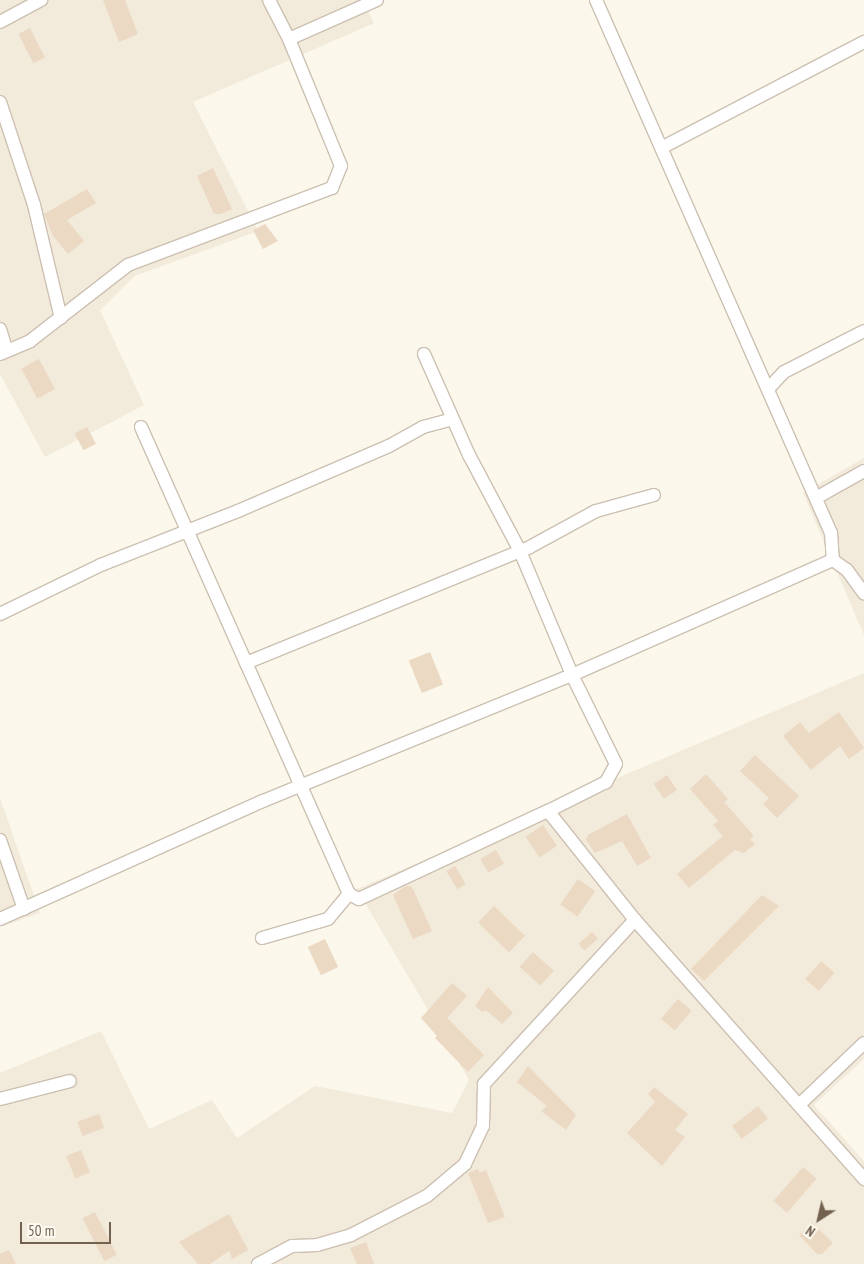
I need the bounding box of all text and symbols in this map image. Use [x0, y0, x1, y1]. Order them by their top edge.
north arrow [794, 1194, 844, 1244]
scale bar [22, 1212, 114, 1244]
text: 50 m [28, 1221, 54, 1240]
text: N [802, 1222, 819, 1241]

